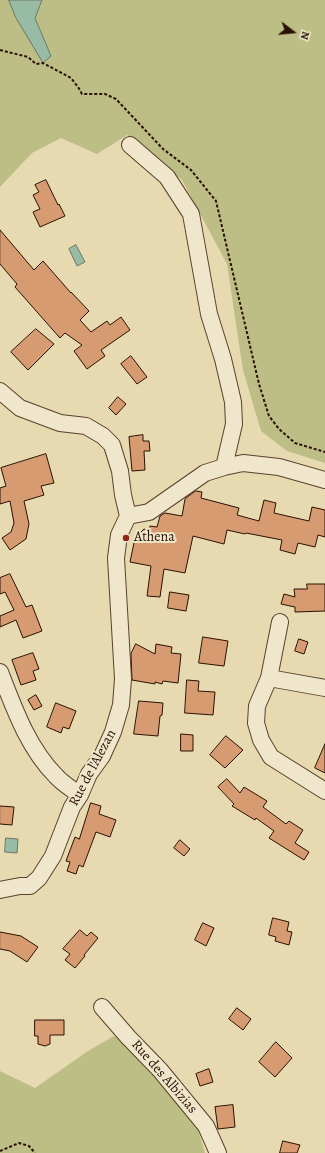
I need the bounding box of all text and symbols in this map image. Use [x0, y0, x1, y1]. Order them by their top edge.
north arrow [273, 12, 313, 52]
text: N [297, 30, 313, 41]
place label: Athena [134, 530, 175, 546]
marker: Athena [121, 533, 131, 543]
street label: Rue de l'Alezan [66, 727, 120, 809]
street label: Rue des Albizias [128, 1037, 200, 1117]

